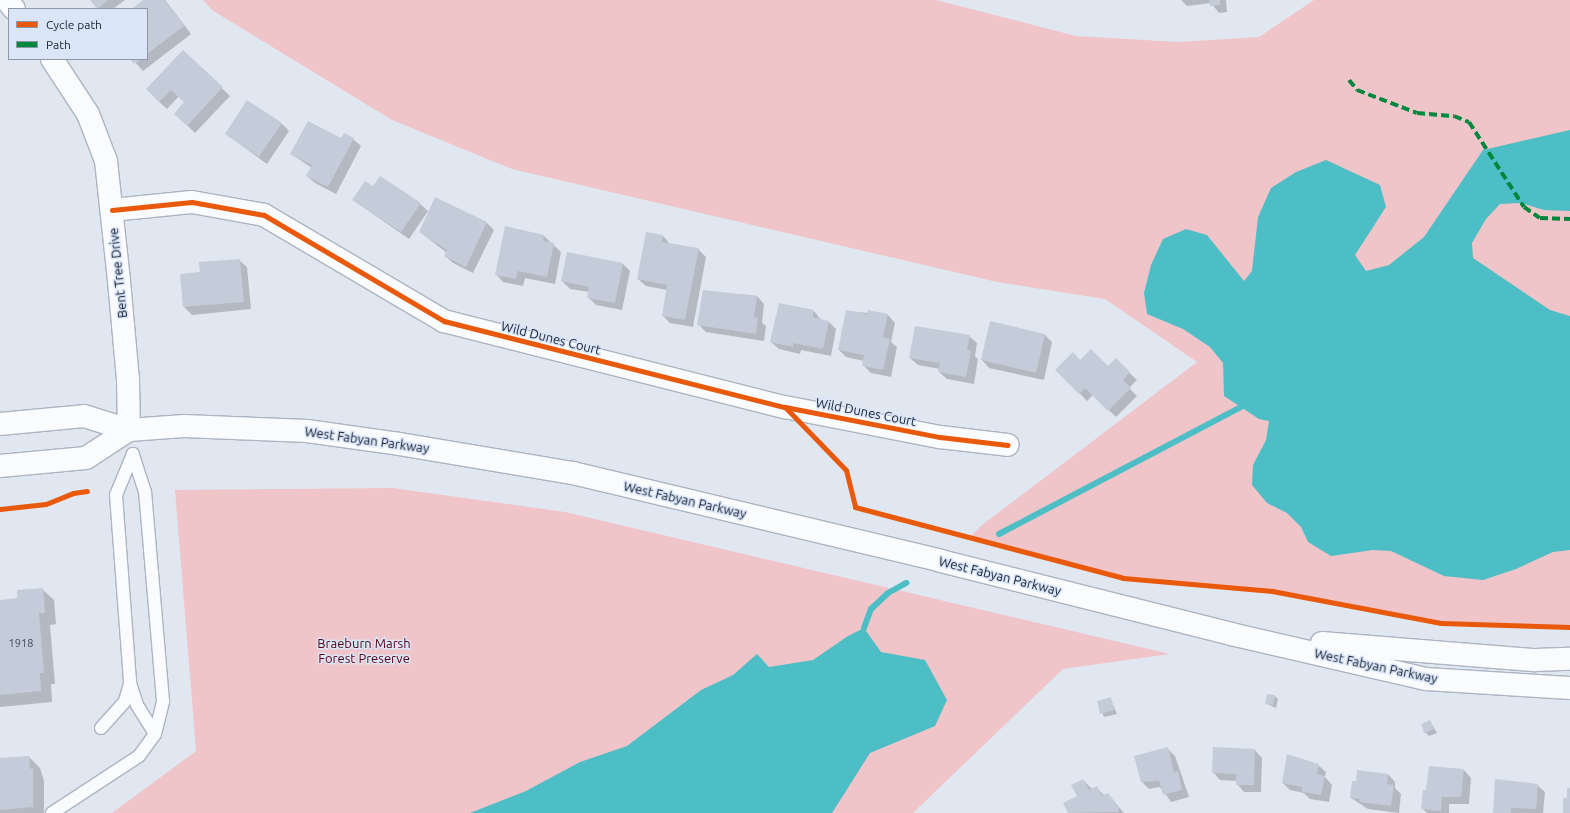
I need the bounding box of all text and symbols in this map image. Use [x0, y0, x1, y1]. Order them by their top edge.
legend [8, 8, 148, 60]
text: Cycle path [46, 18, 102, 31]
text: Path [46, 38, 71, 51]
street label: Bent Tree Drive [106, 227, 130, 319]
street label: Wild Dunes Court [499, 318, 603, 358]
street label: Wild Dunes Court [814, 395, 918, 429]
street label: West Fabyan Parkway [304, 424, 430, 456]
street label: West Fabyan Parkway [622, 478, 748, 522]
street label: West Fabyan Parkway [937, 553, 1063, 599]
house number: 1918 [9, 636, 33, 650]
park label: Braeburn Marsh Forest Preserve [317, 636, 411, 667]
street label: West Fabyan Parkway [1313, 645, 1439, 687]

